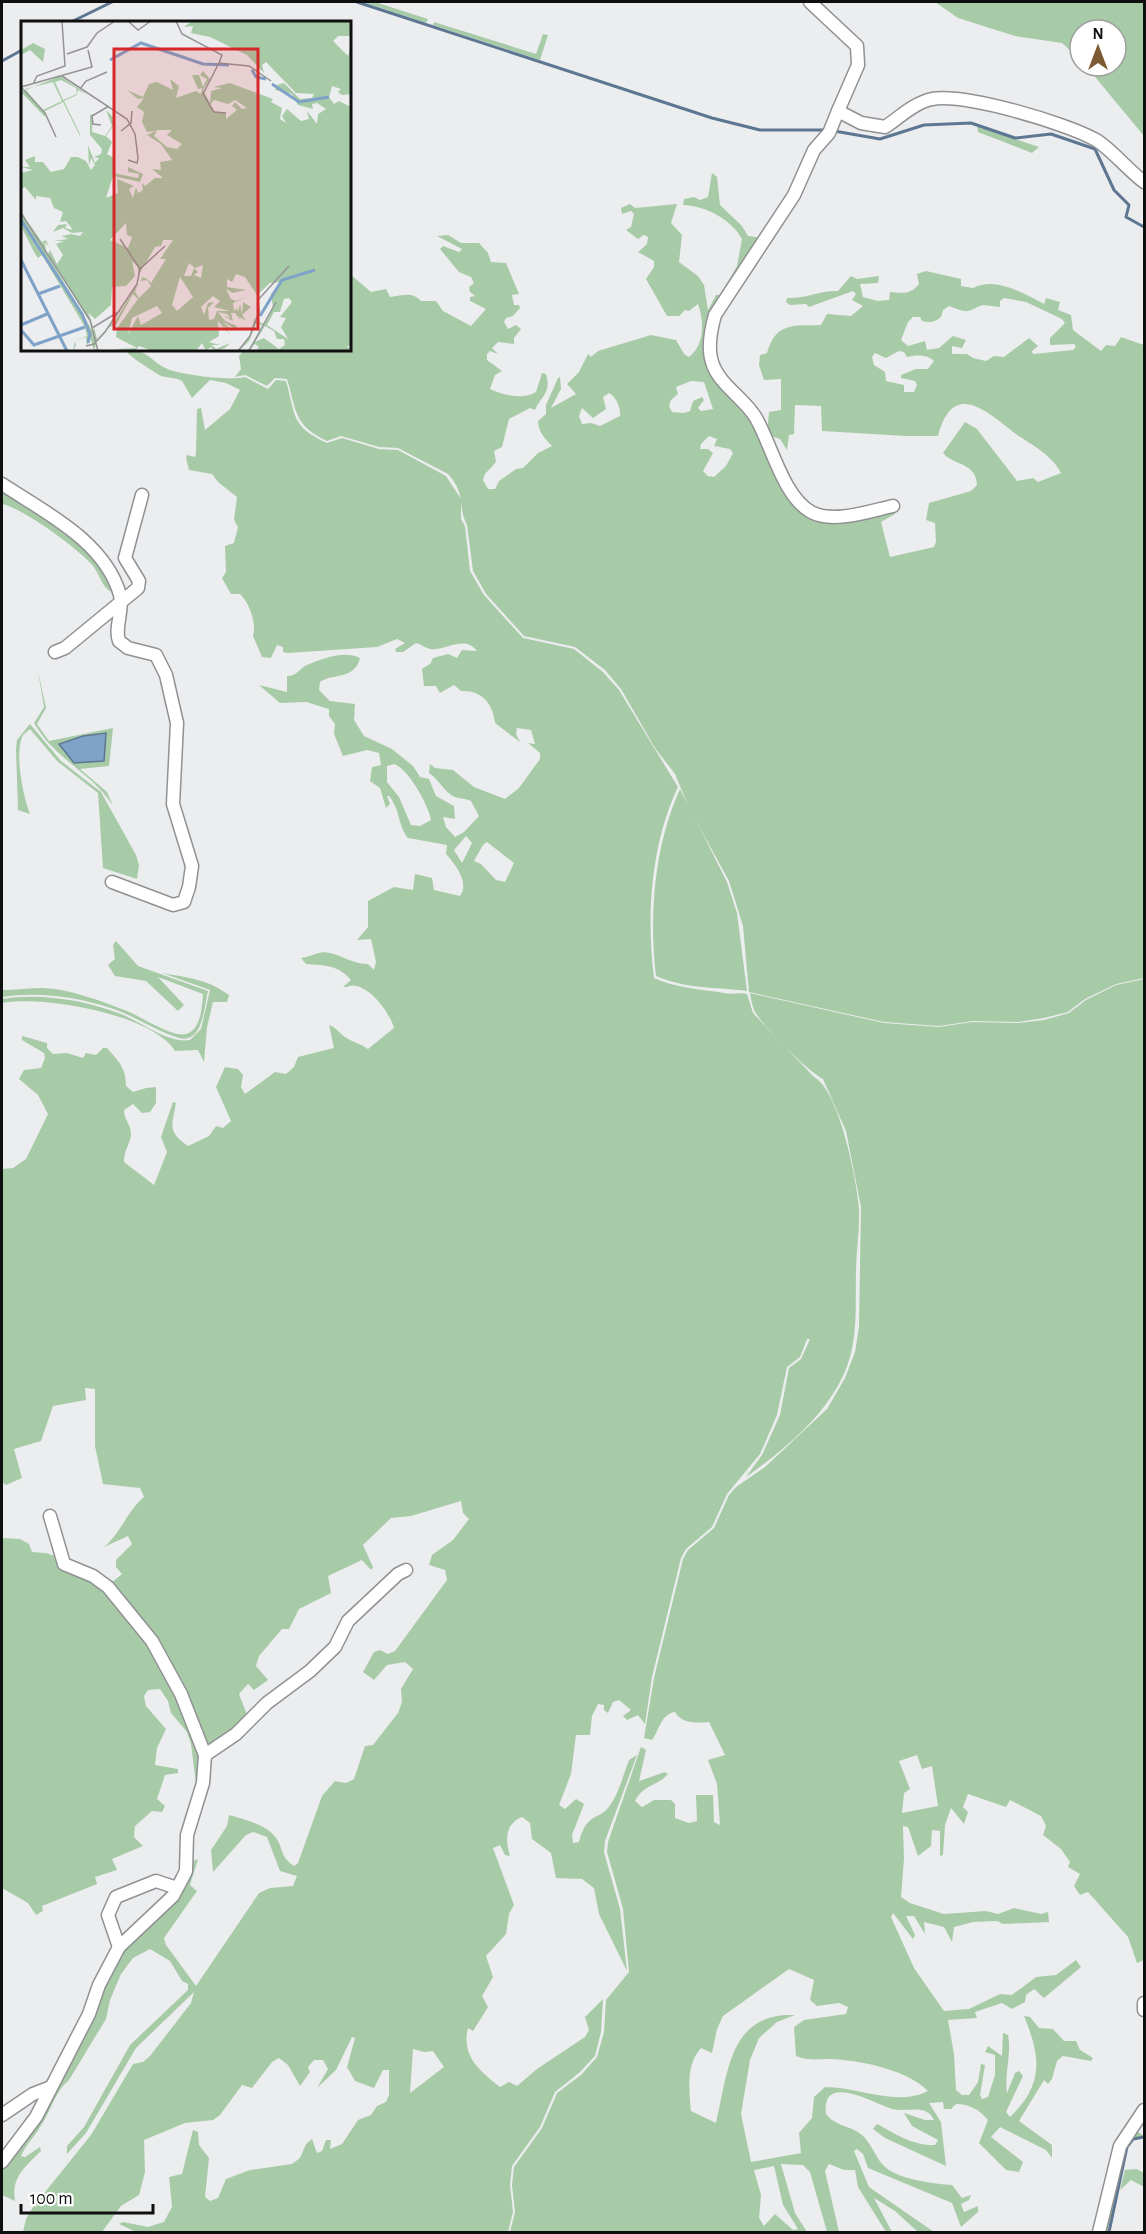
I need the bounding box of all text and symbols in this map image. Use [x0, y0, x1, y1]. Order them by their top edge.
north arrow [1068, 18, 1128, 78]
inset map [21, 21, 351, 351]
text: N [1092, 26, 1104, 42]
scale bar [21, 2177, 153, 2215]
text: 100 m [30, 2190, 73, 2208]

